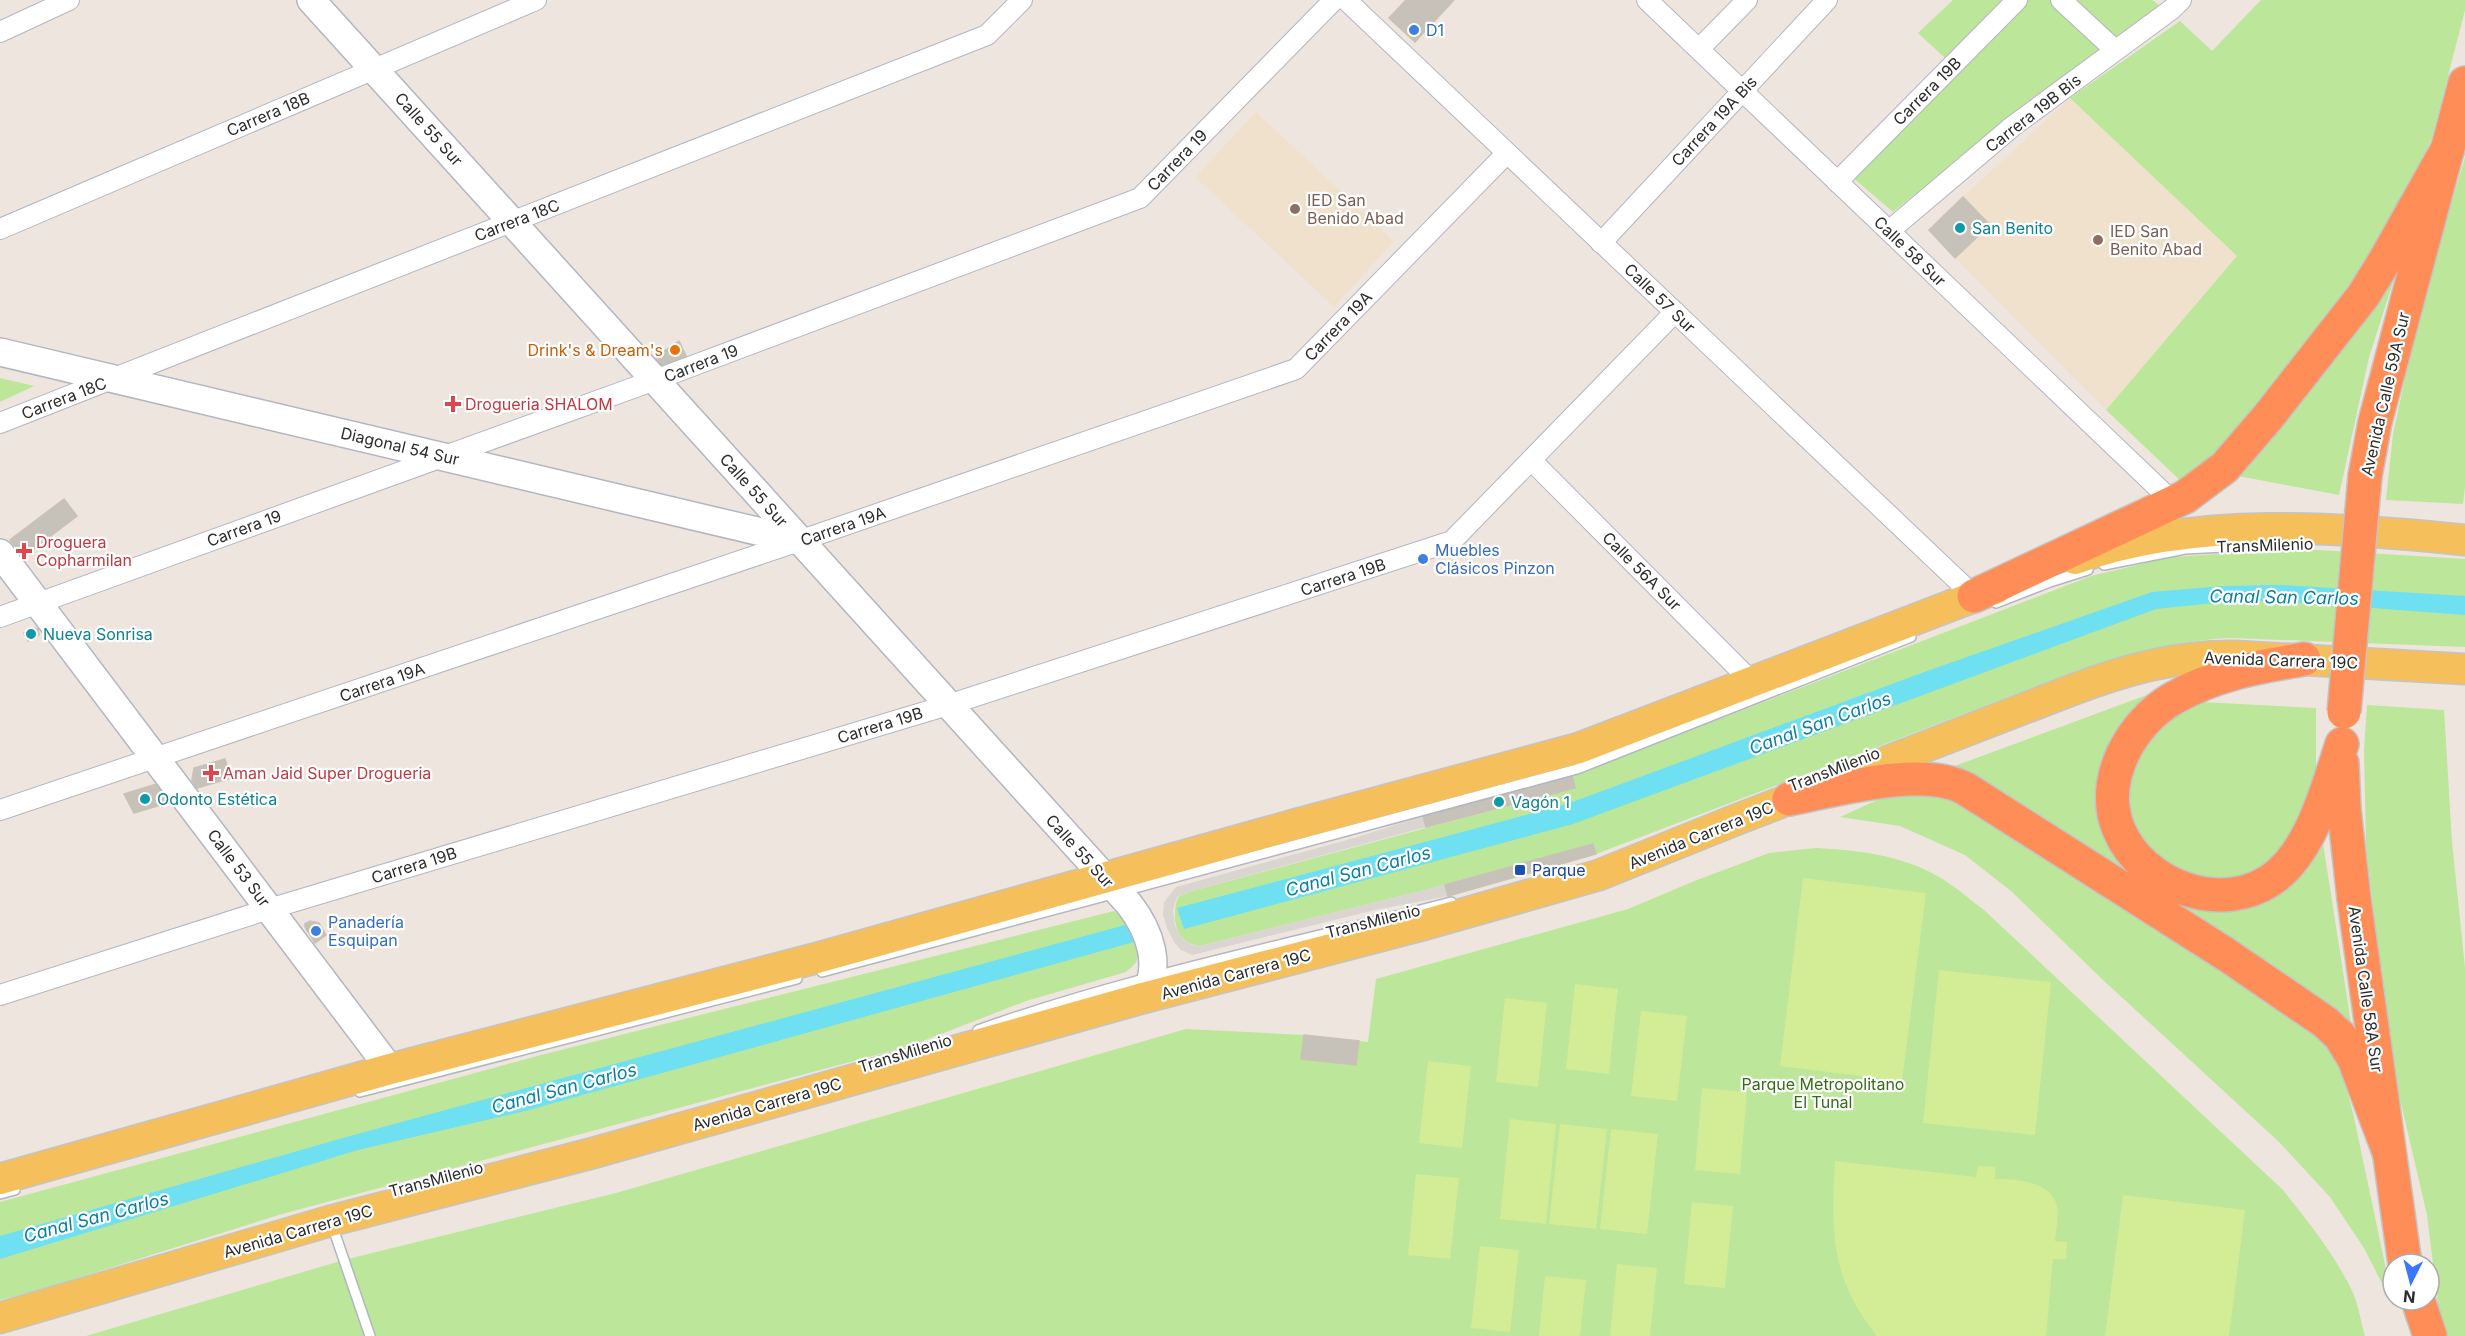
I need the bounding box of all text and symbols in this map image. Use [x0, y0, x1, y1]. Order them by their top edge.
place label: D1 [1426, 20, 1444, 40]
marker: D1 [1407, 23, 1421, 37]
street label: Carrera 19B [1889, 53, 1965, 129]
street label: Carrera 19B Bis [1981, 69, 2085, 157]
street label: Carrera 19A Bis [1667, 72, 1761, 170]
street label: Carrera 18B [223, 88, 313, 140]
street label: Calle 55 Sur [391, 88, 467, 170]
street label: Carrera 19 [1143, 125, 1211, 195]
place label: IED San Benido Abad [1307, 190, 1404, 228]
street label: Carrera 18C [472, 195, 562, 245]
marker: IED San Benido Abad [1288, 202, 1302, 216]
street label: Calle 58 Sur [1870, 212, 1950, 290]
place label: San Benito [1972, 218, 2053, 238]
marker: San Benito [1953, 221, 1967, 235]
place label: IED San Benito Abad [2110, 221, 2202, 259]
marker: IED San Benito Abad [2091, 233, 2105, 247]
street label: Calle 57 Sur [1620, 259, 1700, 337]
street label: Carrera 19A [1300, 287, 1376, 365]
street label: Avenida Calle 59A Sur [2356, 310, 2414, 478]
place label: Drink's & Dream's [527, 340, 663, 360]
street label: Carrera 19 [661, 340, 741, 386]
marker: Drink's & Dream's [668, 343, 682, 357]
street label: Carrera 18C [19, 373, 109, 423]
place label: Drogueria SHALOM [465, 394, 613, 414]
marker: Drogueria SHALOM [446, 397, 460, 411]
street label: Diagonal 54 Sur [339, 423, 461, 469]
street label: Calle 55 Sur [716, 449, 792, 531]
street label: Carrera 19A [798, 502, 888, 550]
street label: Carrera 19 [204, 505, 284, 551]
street label: Calle 56A Sur [1598, 527, 1686, 615]
place label: Droguera Copharmilan [36, 532, 132, 570]
street label: TransMilenio [2216, 533, 2314, 557]
place label: Muebles Clásicos Pinzon [1435, 540, 1555, 578]
marker: Droguera Copharmilan [17, 544, 31, 558]
marker: Muebles Clásicos Pinzon [1416, 552, 1430, 566]
street label: Carrera 19B [1298, 554, 1388, 600]
water label: Canal San Carlos [2209, 585, 2359, 609]
place label: Nueva Sonrisa [43, 624, 153, 644]
marker: Nueva Sonrisa [24, 627, 38, 641]
street label: Avenida Carrera 19C [2204, 647, 2358, 673]
street label: Carrera 19A [337, 658, 427, 706]
water label: Canal San Carlos [1746, 688, 1894, 758]
street label: Carrera 19B [835, 703, 925, 747]
street label: TransMilenio [1785, 742, 1883, 796]
place label: Aman Jaid Super Drogueria [223, 763, 431, 783]
marker: Aman Jaid Super Drogueria [204, 766, 218, 780]
place label: Odonto Estética [157, 789, 277, 809]
marker: Odonto Estética [138, 792, 152, 806]
place label: Vagón 1 [1511, 792, 1570, 812]
marker: Vagón 1 [1492, 795, 1506, 809]
street label: Avenida Carrera 19C [1626, 797, 1776, 873]
street label: Calle 55 Sur [1042, 810, 1118, 892]
street label: Calle 53 Sur [203, 825, 275, 911]
water label: Canal San Carlos [1283, 842, 1433, 900]
street label: Carrera 19B [369, 843, 459, 887]
place label: Parque [1532, 860, 1586, 880]
marker: Parque [1513, 863, 1527, 877]
street label: TransMilenio [1324, 900, 1422, 942]
street label: Avenida Calle 58A Sur [2344, 905, 2388, 1073]
place label: Panadería Esquipan [328, 912, 404, 950]
marker: Panadería Esquipan [309, 924, 323, 938]
street label: Avenida Carrera 19C [1159, 944, 1313, 1004]
street label: TransMilenio [856, 1029, 954, 1077]
water label: Canal San Carlos [489, 1059, 639, 1117]
street label: Avenida Carrera 19C [690, 1073, 844, 1135]
park label: Parque Metropolitano El Tunal [1742, 1074, 1904, 1112]
street label: TransMilenio [387, 1157, 485, 1201]
water label: Canal San Carlos [21, 1188, 171, 1246]
street label: Avenida Carrera 19C [221, 1200, 375, 1262]
north arrow [2381, 1252, 2441, 1312]
text: N [2402, 1286, 2417, 1308]

